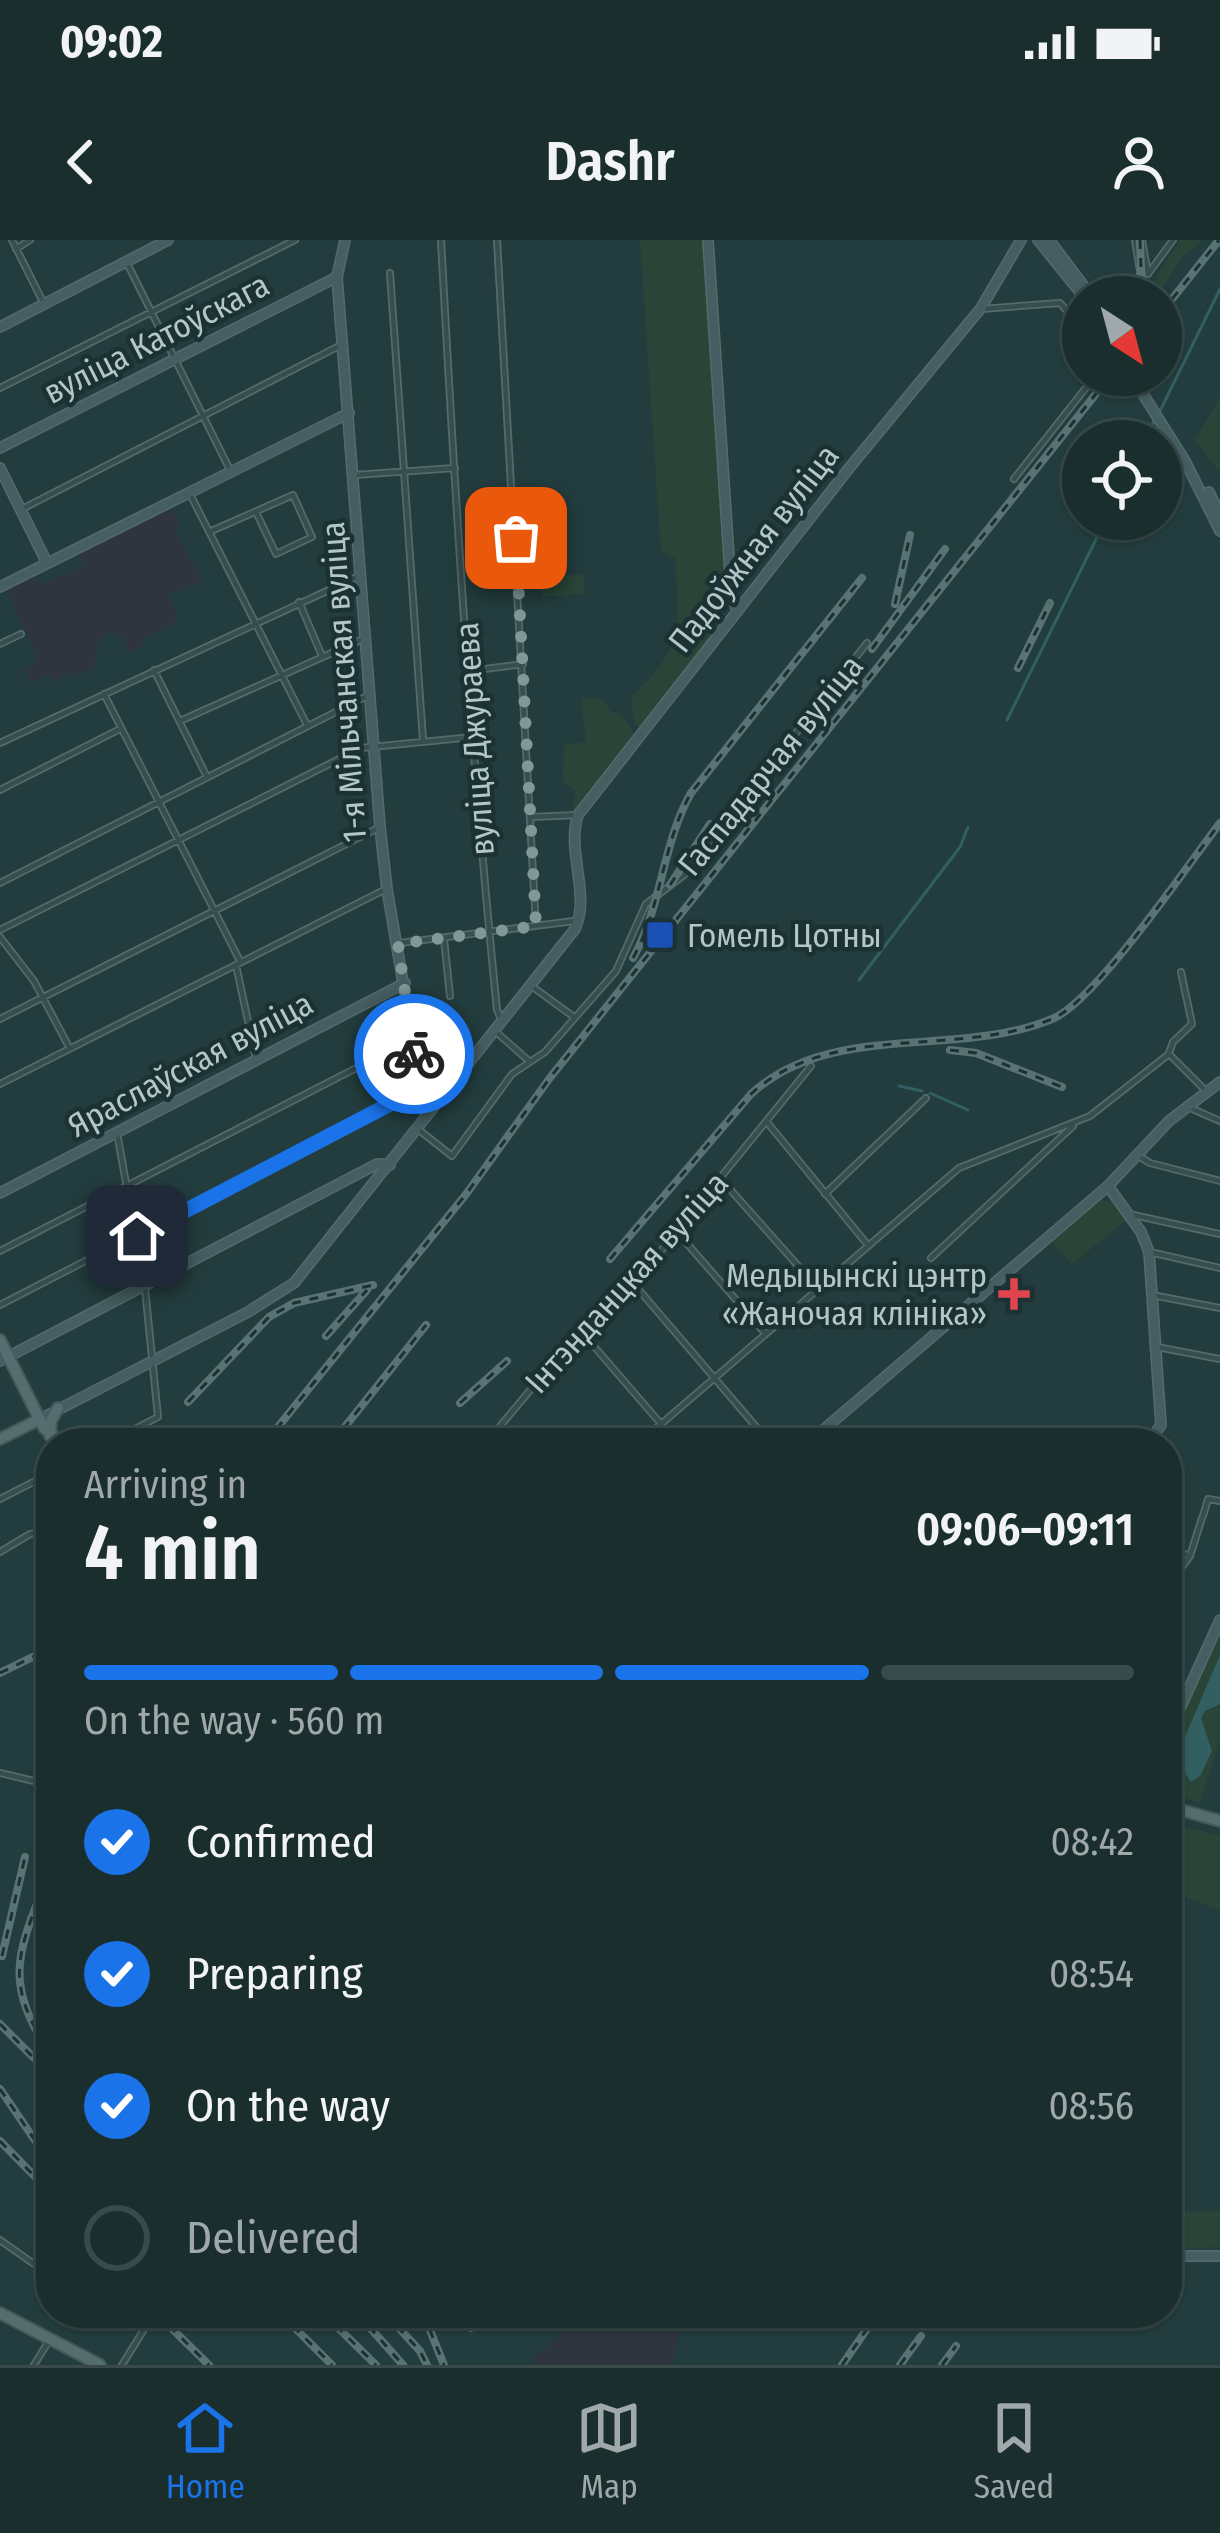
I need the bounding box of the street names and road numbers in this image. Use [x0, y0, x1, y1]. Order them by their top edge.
street label: вуліца Катоўскага [37, 265, 276, 413]
street label: Падоўжная вуліца [660, 437, 847, 661]
street label: 1-я Мільчанская вуліца [313, 520, 375, 844]
street label: вуліца Джураева [447, 621, 503, 857]
street label: Гаспадарчая вуліца [670, 647, 872, 884]
street label: Яраслаўская вуліца [61, 983, 320, 1146]
street label: Інтэнданцкая вуліца [517, 1164, 737, 1402]

